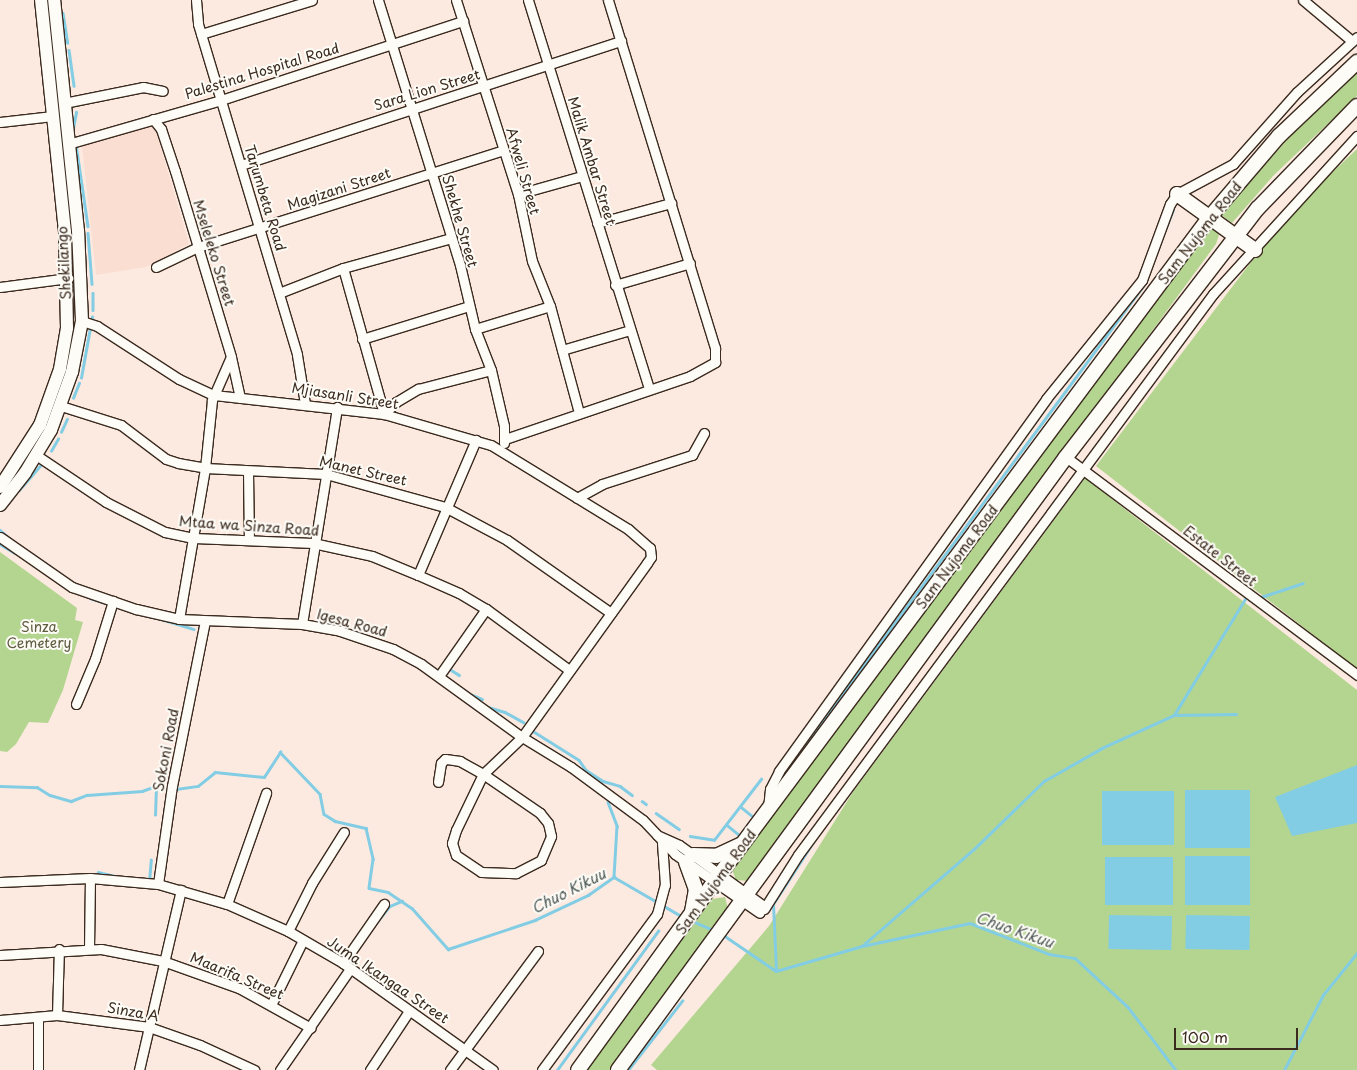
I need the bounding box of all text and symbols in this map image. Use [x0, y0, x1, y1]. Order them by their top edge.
street label: Palestina Hospital Road [183, 40, 341, 102]
street label: Sara Lion Street [372, 66, 482, 114]
street label: Malik Ambar Street [564, 94, 620, 228]
street label: Afweli Street [503, 126, 543, 216]
street label: Tarumbeta Road [241, 142, 289, 254]
street label: Magizani Street [285, 164, 393, 214]
street label: Shekhe Street [439, 173, 481, 269]
street label: Sam Nujoma Road [1155, 178, 1245, 288]
street label: Mseleleko Street [190, 197, 238, 309]
street label: Shekilango [54, 226, 74, 300]
street label: Mjiasanli Street [291, 379, 399, 413]
street label: Manet Street [317, 453, 409, 489]
street label: Sam Nujoma Road [912, 502, 1002, 612]
street label: Mtaa wa Sinza Road [179, 513, 319, 539]
street label: Estate Street [1180, 522, 1260, 590]
street label: Igesa Road [315, 605, 389, 641]
park label: Sinza Cemetery [6, 619, 72, 652]
street label: Sokoni Road [150, 707, 182, 793]
street label: Sam Nujoma Road [672, 826, 760, 938]
water label: Chuo Kikuu [527, 863, 609, 917]
water label: Chuo Kikuu [973, 907, 1057, 951]
street label: Juma Ikangaa Street [324, 933, 452, 1027]
street label: Maarifa Street [187, 949, 287, 1003]
street label: Sinza A [106, 999, 160, 1025]
scale bar [1177, 1018, 1301, 1050]
text: 100 m [1182, 1025, 1228, 1048]

